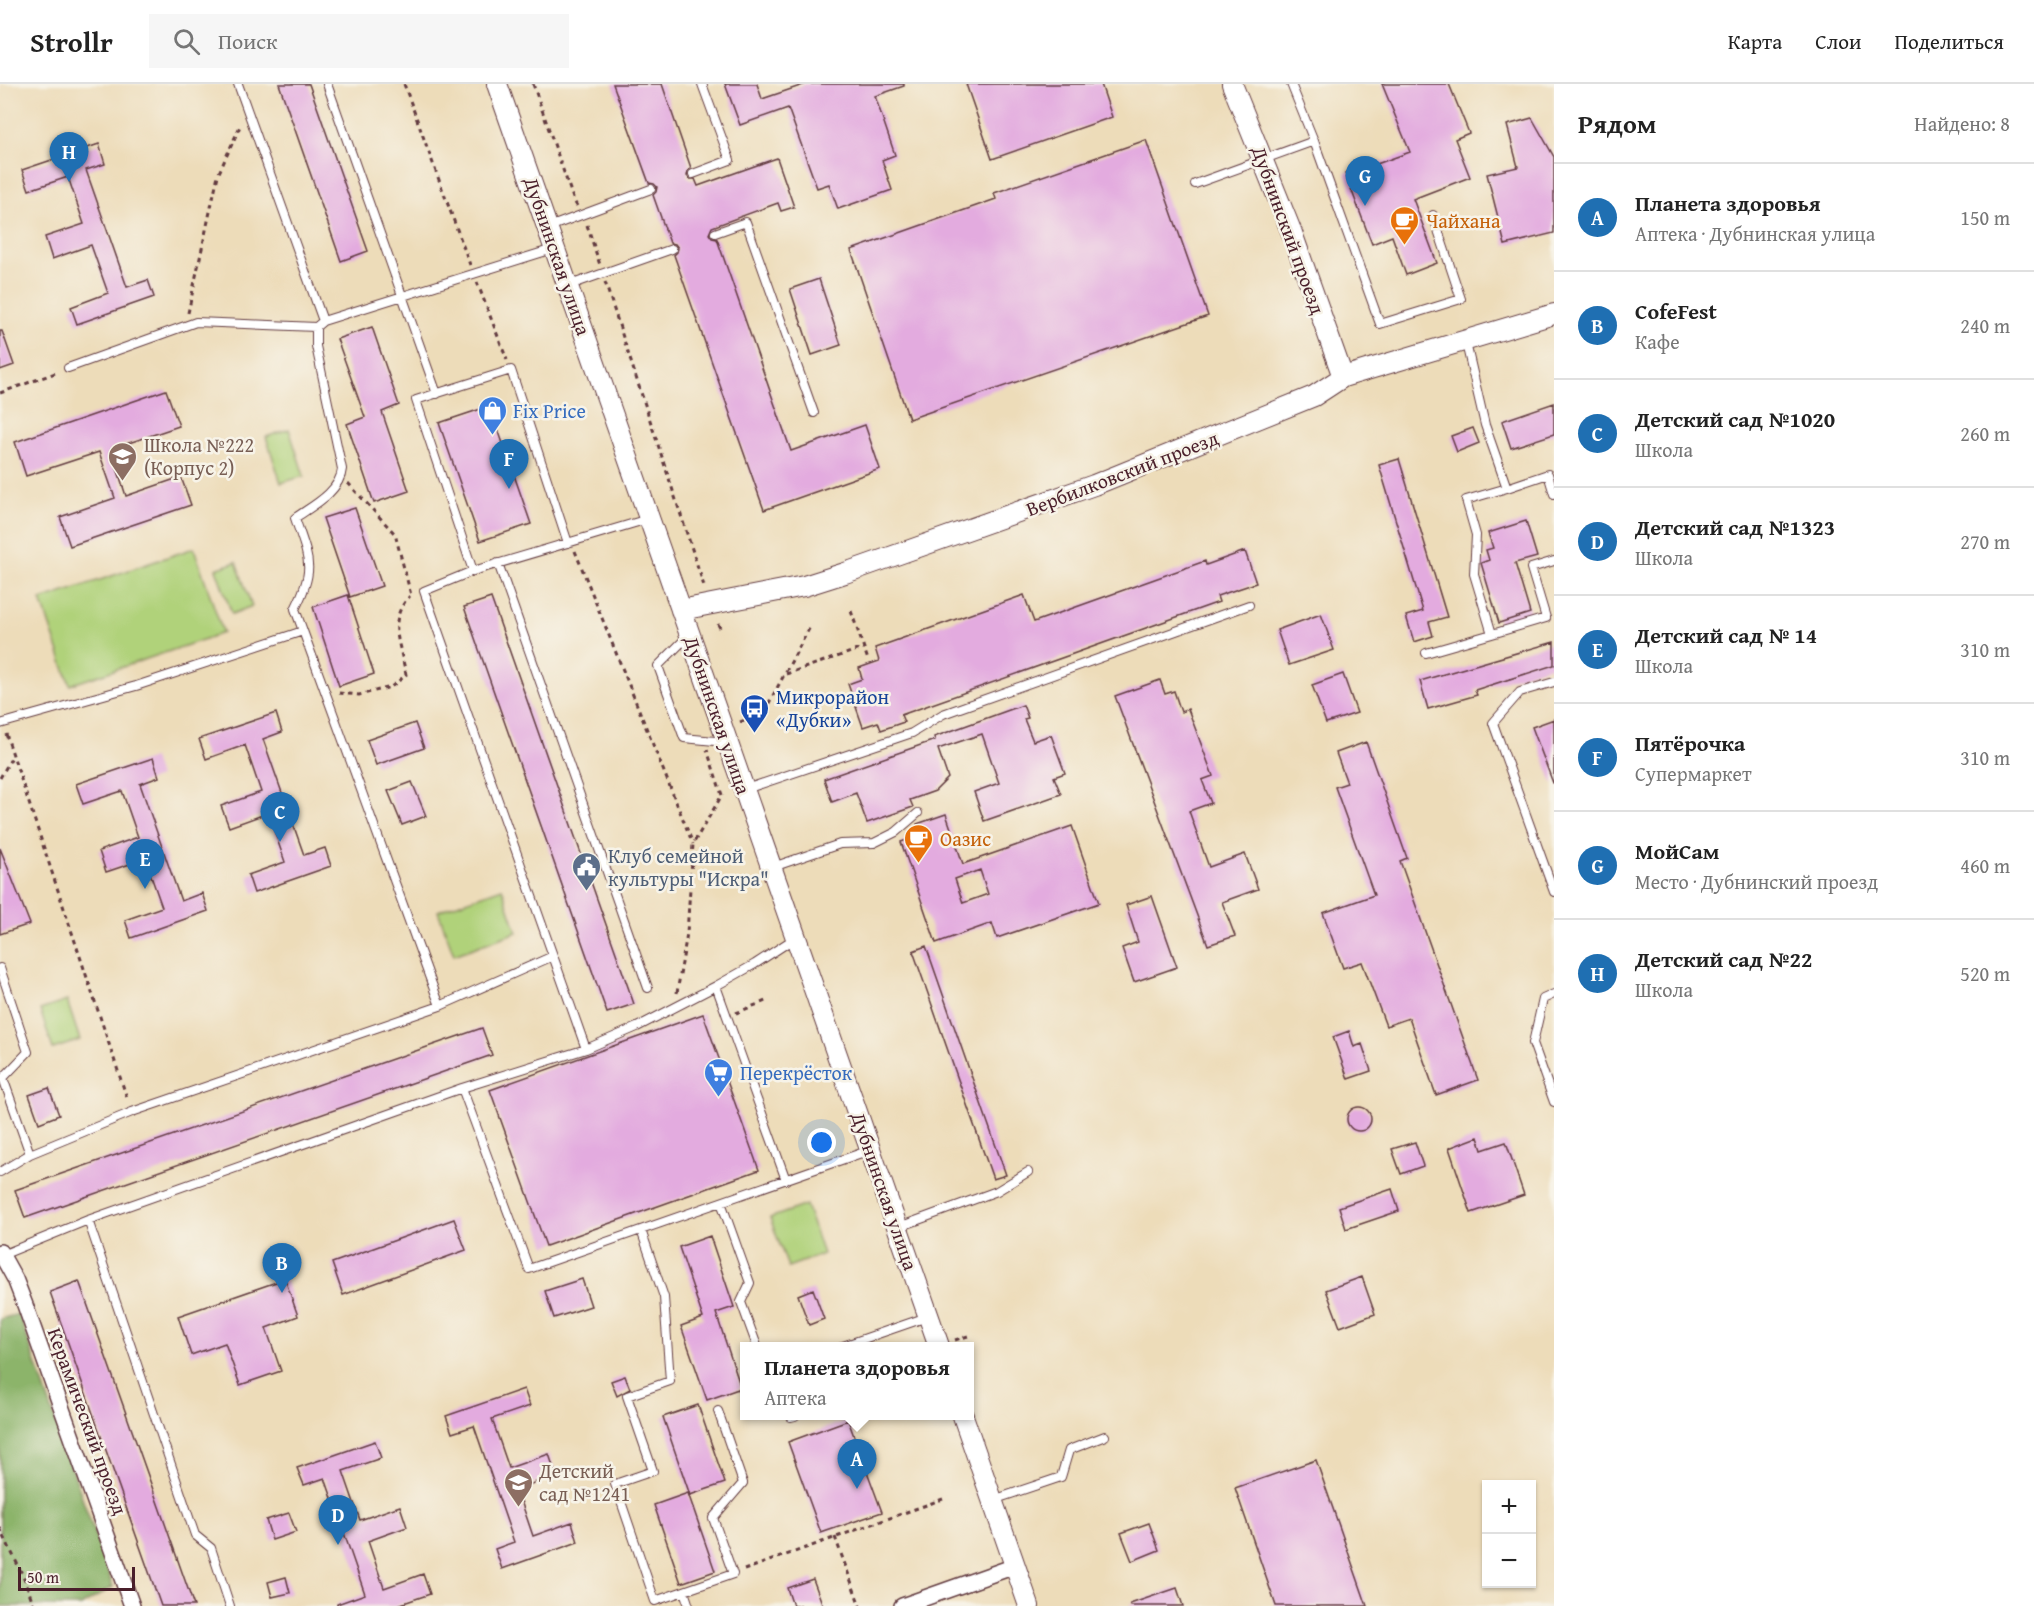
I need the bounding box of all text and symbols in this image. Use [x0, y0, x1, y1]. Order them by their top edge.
search box [149, 14, 569, 68]
text: Strollr [30, 21, 113, 62]
icon: search [170, 25, 203, 58]
text: Поиск [218, 25, 278, 57]
text: Карта [1728, 26, 1782, 57]
text: Слои [1815, 26, 1861, 57]
text: Поделиться [1894, 26, 2004, 57]
text: Рядом [1578, 104, 1656, 143]
text: Найдено: 8 [1914, 109, 2010, 138]
pin: H [50, 132, 88, 182]
street label: Дубнинский проезд [1245, 141, 1333, 318]
pin: G [1346, 156, 1384, 206]
street label: Дубнинская улица [517, 172, 599, 339]
text: Планета здоровья [1635, 187, 1821, 219]
text: A [1591, 203, 1604, 232]
text: 150 m [1960, 203, 2010, 232]
cafe icon: Чайхана [1389, 204, 1421, 246]
place label: Чайхана [1426, 206, 1501, 235]
text: Аптека · Дубнинская улица [1635, 219, 1875, 248]
text: CofeFest [1635, 295, 1717, 327]
text: B [1591, 311, 1604, 340]
text: 240 m [1960, 311, 2010, 340]
text: Кафе [1635, 327, 1680, 356]
shop icon: Fix Price [476, 394, 508, 436]
place label: Fix Price [513, 396, 586, 425]
text: Детский сад №1020 [1635, 403, 1835, 435]
text: C [1592, 419, 1603, 448]
text: 260 m [1960, 419, 2010, 448]
street label: Вербилковский проезд [1022, 423, 1222, 523]
place label: Школа №222 (Корпус 2) [144, 430, 254, 482]
text: Школа [1635, 435, 1693, 464]
school or university icon: Школа №222 (Корпус 2) [107, 440, 139, 482]
pin: F [490, 440, 528, 489]
text: Детский сад №1323 [1635, 511, 1835, 543]
text: D [1591, 527, 1604, 556]
text: 270 m [1960, 527, 2010, 556]
text: Школа [1635, 543, 1693, 572]
text: Детский сад № 14 [1635, 619, 1817, 651]
street label: Дубнинская улица [677, 631, 759, 798]
text: E [1592, 635, 1603, 664]
text: 310 m [1960, 635, 2010, 664]
text: Школа [1635, 651, 1693, 680]
place label: Микрорайон «Дубки» [776, 682, 889, 734]
bus stop icon: Микрорайон «Дубки» [739, 692, 771, 734]
text: Пятёрочка [1635, 727, 1745, 759]
text: F [1592, 743, 1603, 772]
text: 310 m [1960, 743, 2010, 772]
text: Супермаркет [1635, 759, 1752, 788]
pin: C [260, 792, 300, 842]
cafe icon: Оазис [903, 822, 935, 864]
place label: Оазис [940, 824, 991, 853]
text: МойСам [1635, 835, 1719, 867]
pin: E [126, 840, 164, 889]
place label: Клуб семейной культуры "Искра" [608, 841, 769, 893]
public building icon: Клуб семейной культуры "Искра" [571, 850, 603, 892]
text: G [1591, 851, 1604, 880]
text: 460 m [1960, 851, 2010, 880]
text: Место · Дубнинский проезд [1635, 867, 1878, 896]
text: Детский сад №22 [1635, 943, 1812, 975]
text: H [1591, 959, 1604, 988]
text: 520 m [1960, 959, 2010, 988]
text: Школа [1635, 975, 1693, 1004]
supermarket icon: Перекрёсток [703, 1056, 735, 1098]
place label: Перекрёсток [740, 1058, 853, 1087]
street label: Дубнинская улица [844, 1107, 926, 1274]
your location [807, 1128, 836, 1157]
pin: B [262, 1244, 302, 1293]
street label: Керамический проезд [41, 1323, 135, 1519]
popup [740, 1342, 974, 1420]
text: Планета здоровья [764, 1351, 950, 1383]
text: Аптека [764, 1383, 827, 1412]
pin: A [838, 1440, 876, 1489]
place label: Детский сад №1241 [538, 1456, 630, 1508]
school or university icon: Детский сад №1241 [502, 1466, 534, 1508]
map controls [1482, 1480, 1536, 1588]
button: + [1482, 1480, 1536, 1534]
pin: D [318, 1496, 358, 1545]
button: − [1482, 1534, 1536, 1588]
scale bar [18, 1564, 135, 1592]
text: 50 m [27, 1565, 59, 1589]

